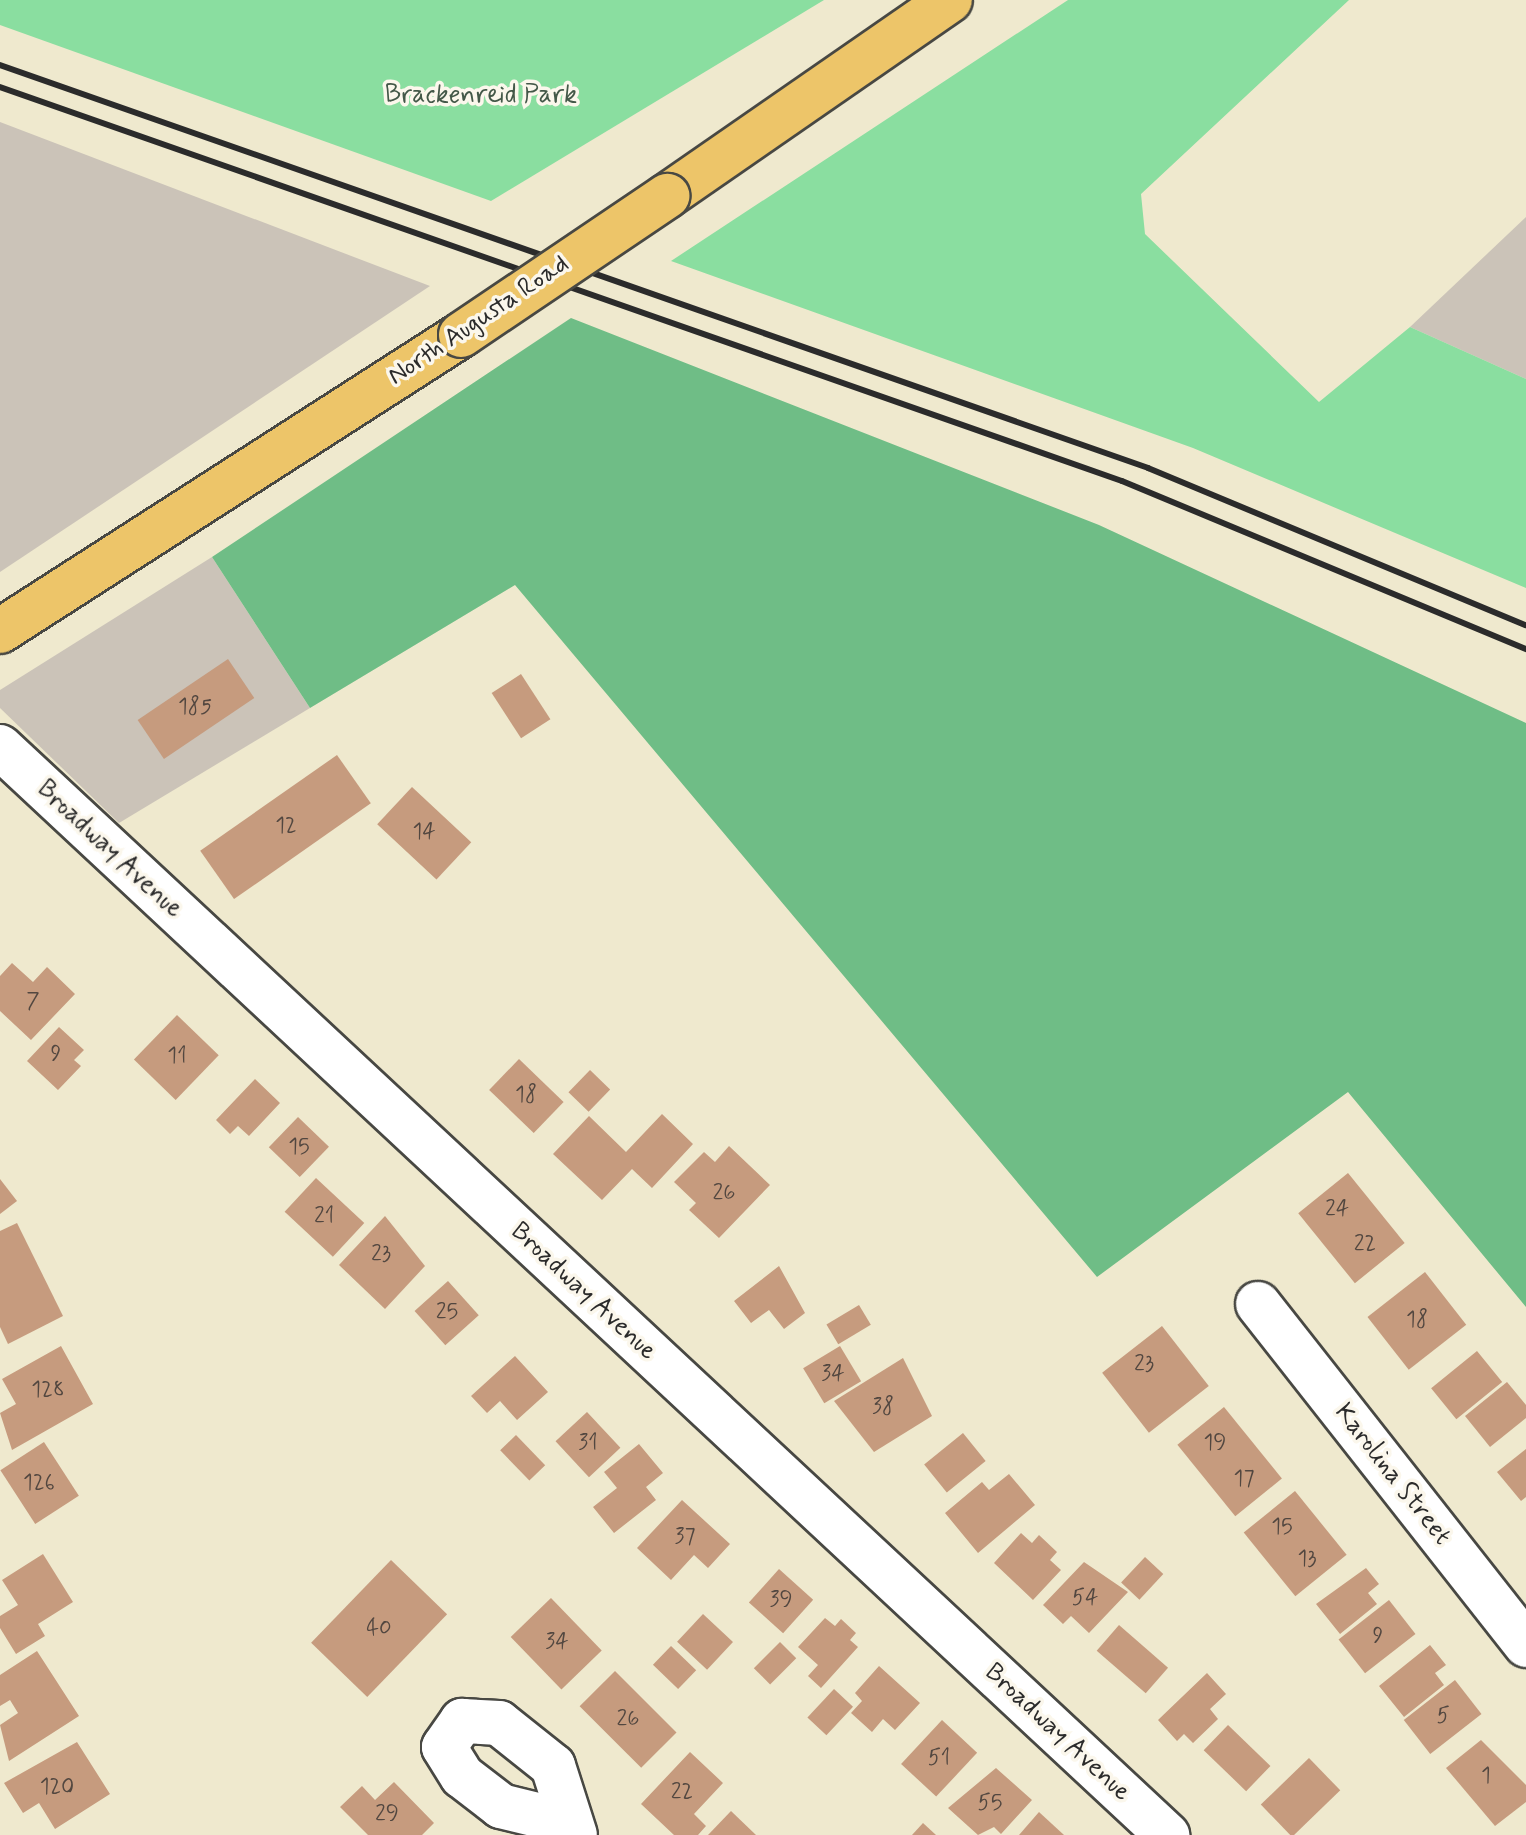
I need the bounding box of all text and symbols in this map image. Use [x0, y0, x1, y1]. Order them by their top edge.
park label: Brackenreid Park [386, 80, 576, 112]
street label: North Augusta Road [384, 250, 574, 392]
house number: 185 [178, 695, 212, 721]
street label: Broadway Avenue [28, 773, 190, 927]
house number: 12 [275, 814, 297, 840]
house number: 14 [412, 820, 436, 846]
house number: 7 [26, 990, 40, 1016]
house number: 9 [51, 1042, 61, 1068]
house number: 11 [167, 1044, 187, 1070]
house number: 18 [515, 1083, 537, 1109]
house number: 15 [288, 1135, 310, 1161]
house number: 26 [713, 1181, 735, 1207]
house number: 24 [1325, 1197, 1349, 1223]
house number: 21 [314, 1204, 334, 1230]
street label: Broadway Avenue [502, 1215, 664, 1369]
house number: 22 [1354, 1232, 1376, 1258]
house number: 23 [371, 1242, 391, 1268]
house number: 25 [436, 1300, 458, 1326]
house number: 18 [1406, 1308, 1428, 1334]
house number: 23 [1134, 1352, 1154, 1378]
house number: 34 [821, 1362, 845, 1388]
house number: 128 [31, 1378, 65, 1404]
house number: 38 [872, 1395, 894, 1421]
street label: Karolina Street [1326, 1396, 1458, 1554]
house number: 31 [578, 1431, 598, 1457]
house number: 19 [1204, 1431, 1226, 1457]
house number: 17 [1234, 1467, 1254, 1493]
house number: 126 [23, 1471, 55, 1497]
house number: 15 [1271, 1515, 1293, 1541]
house number: 37 [674, 1525, 696, 1551]
house number: 13 [1297, 1547, 1317, 1573]
house number: 54 [1072, 1586, 1098, 1612]
house number: 39 [769, 1588, 793, 1614]
house number: 40 [366, 1616, 392, 1642]
house number: 9 [1373, 1624, 1383, 1650]
house number: 34 [545, 1630, 569, 1656]
street label: Broadway Avenue [976, 1656, 1138, 1810]
house number: 5 [1436, 1704, 1450, 1730]
house number: 26 [617, 1707, 639, 1733]
house number: 51 [928, 1746, 950, 1772]
house number: 1 [1481, 1764, 1491, 1790]
house number: 120 [40, 1775, 74, 1801]
house number: 22 [671, 1780, 693, 1806]
house number: 55 [978, 1791, 1002, 1817]
house number: 29 [375, 1802, 399, 1828]

